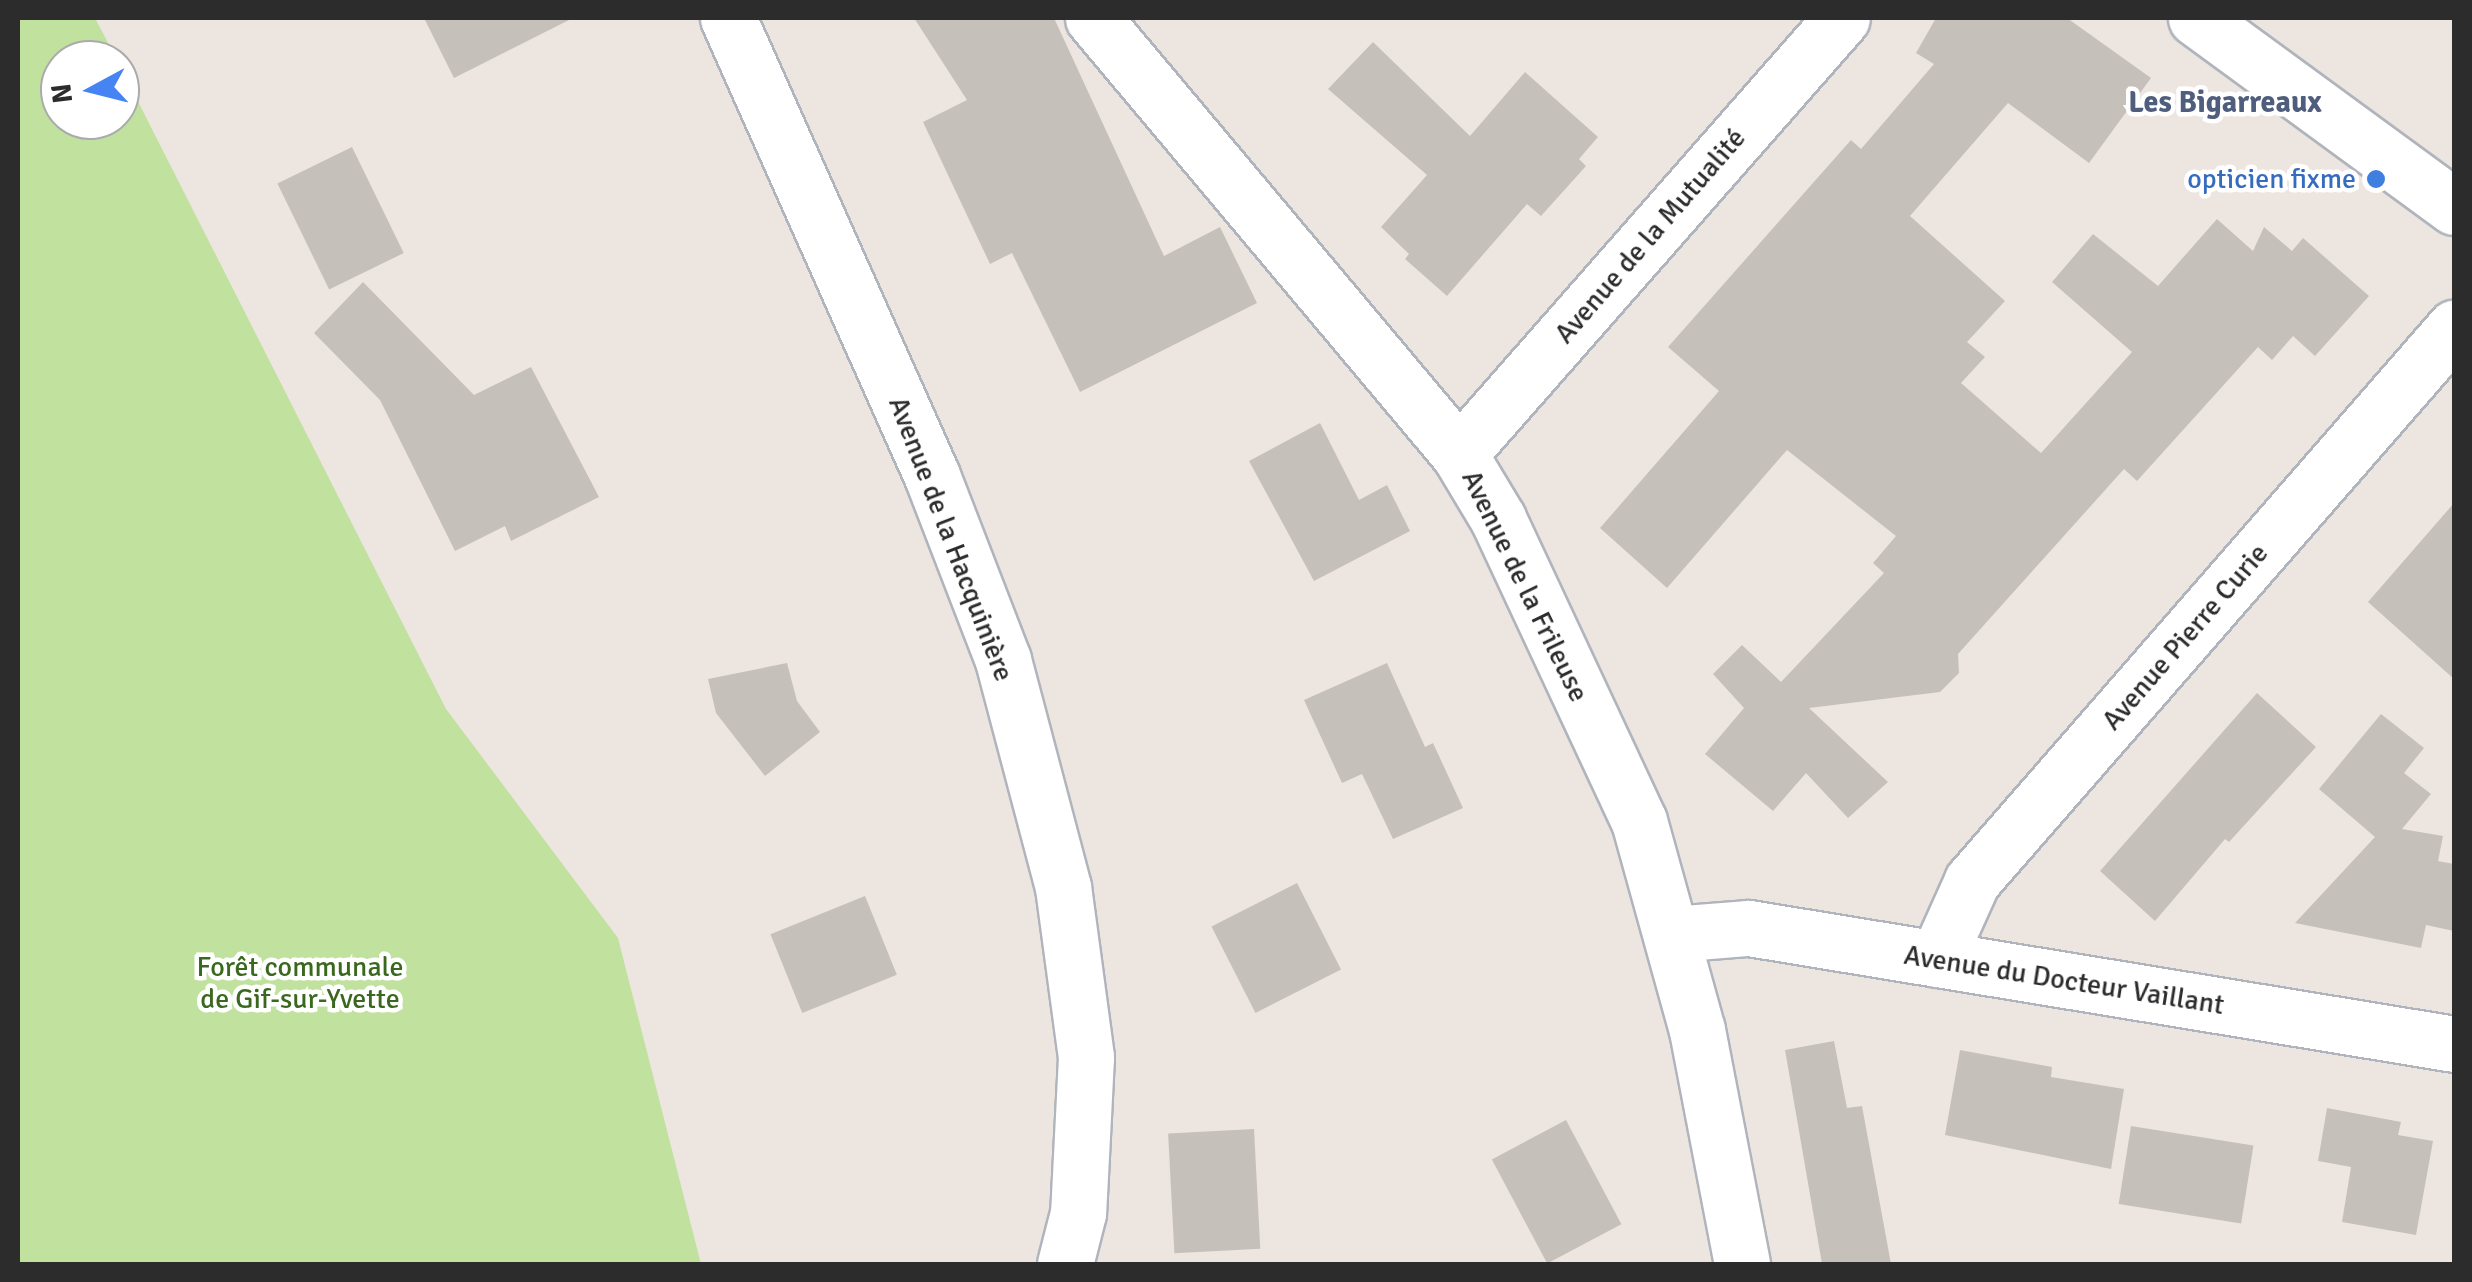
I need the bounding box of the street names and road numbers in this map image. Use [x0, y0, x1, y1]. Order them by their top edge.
street label: Avenue de la Mutualité [1548, 122, 1752, 350]
street label: Avenue de la Hacquinière [881, 392, 1021, 686]
street label: Avenue de la Frileuse [1454, 465, 1596, 707]
street label: Avenue Pierre Curie [2095, 537, 2275, 737]
street label: Avenue du Docteur Vaillant [1902, 938, 2226, 1022]

